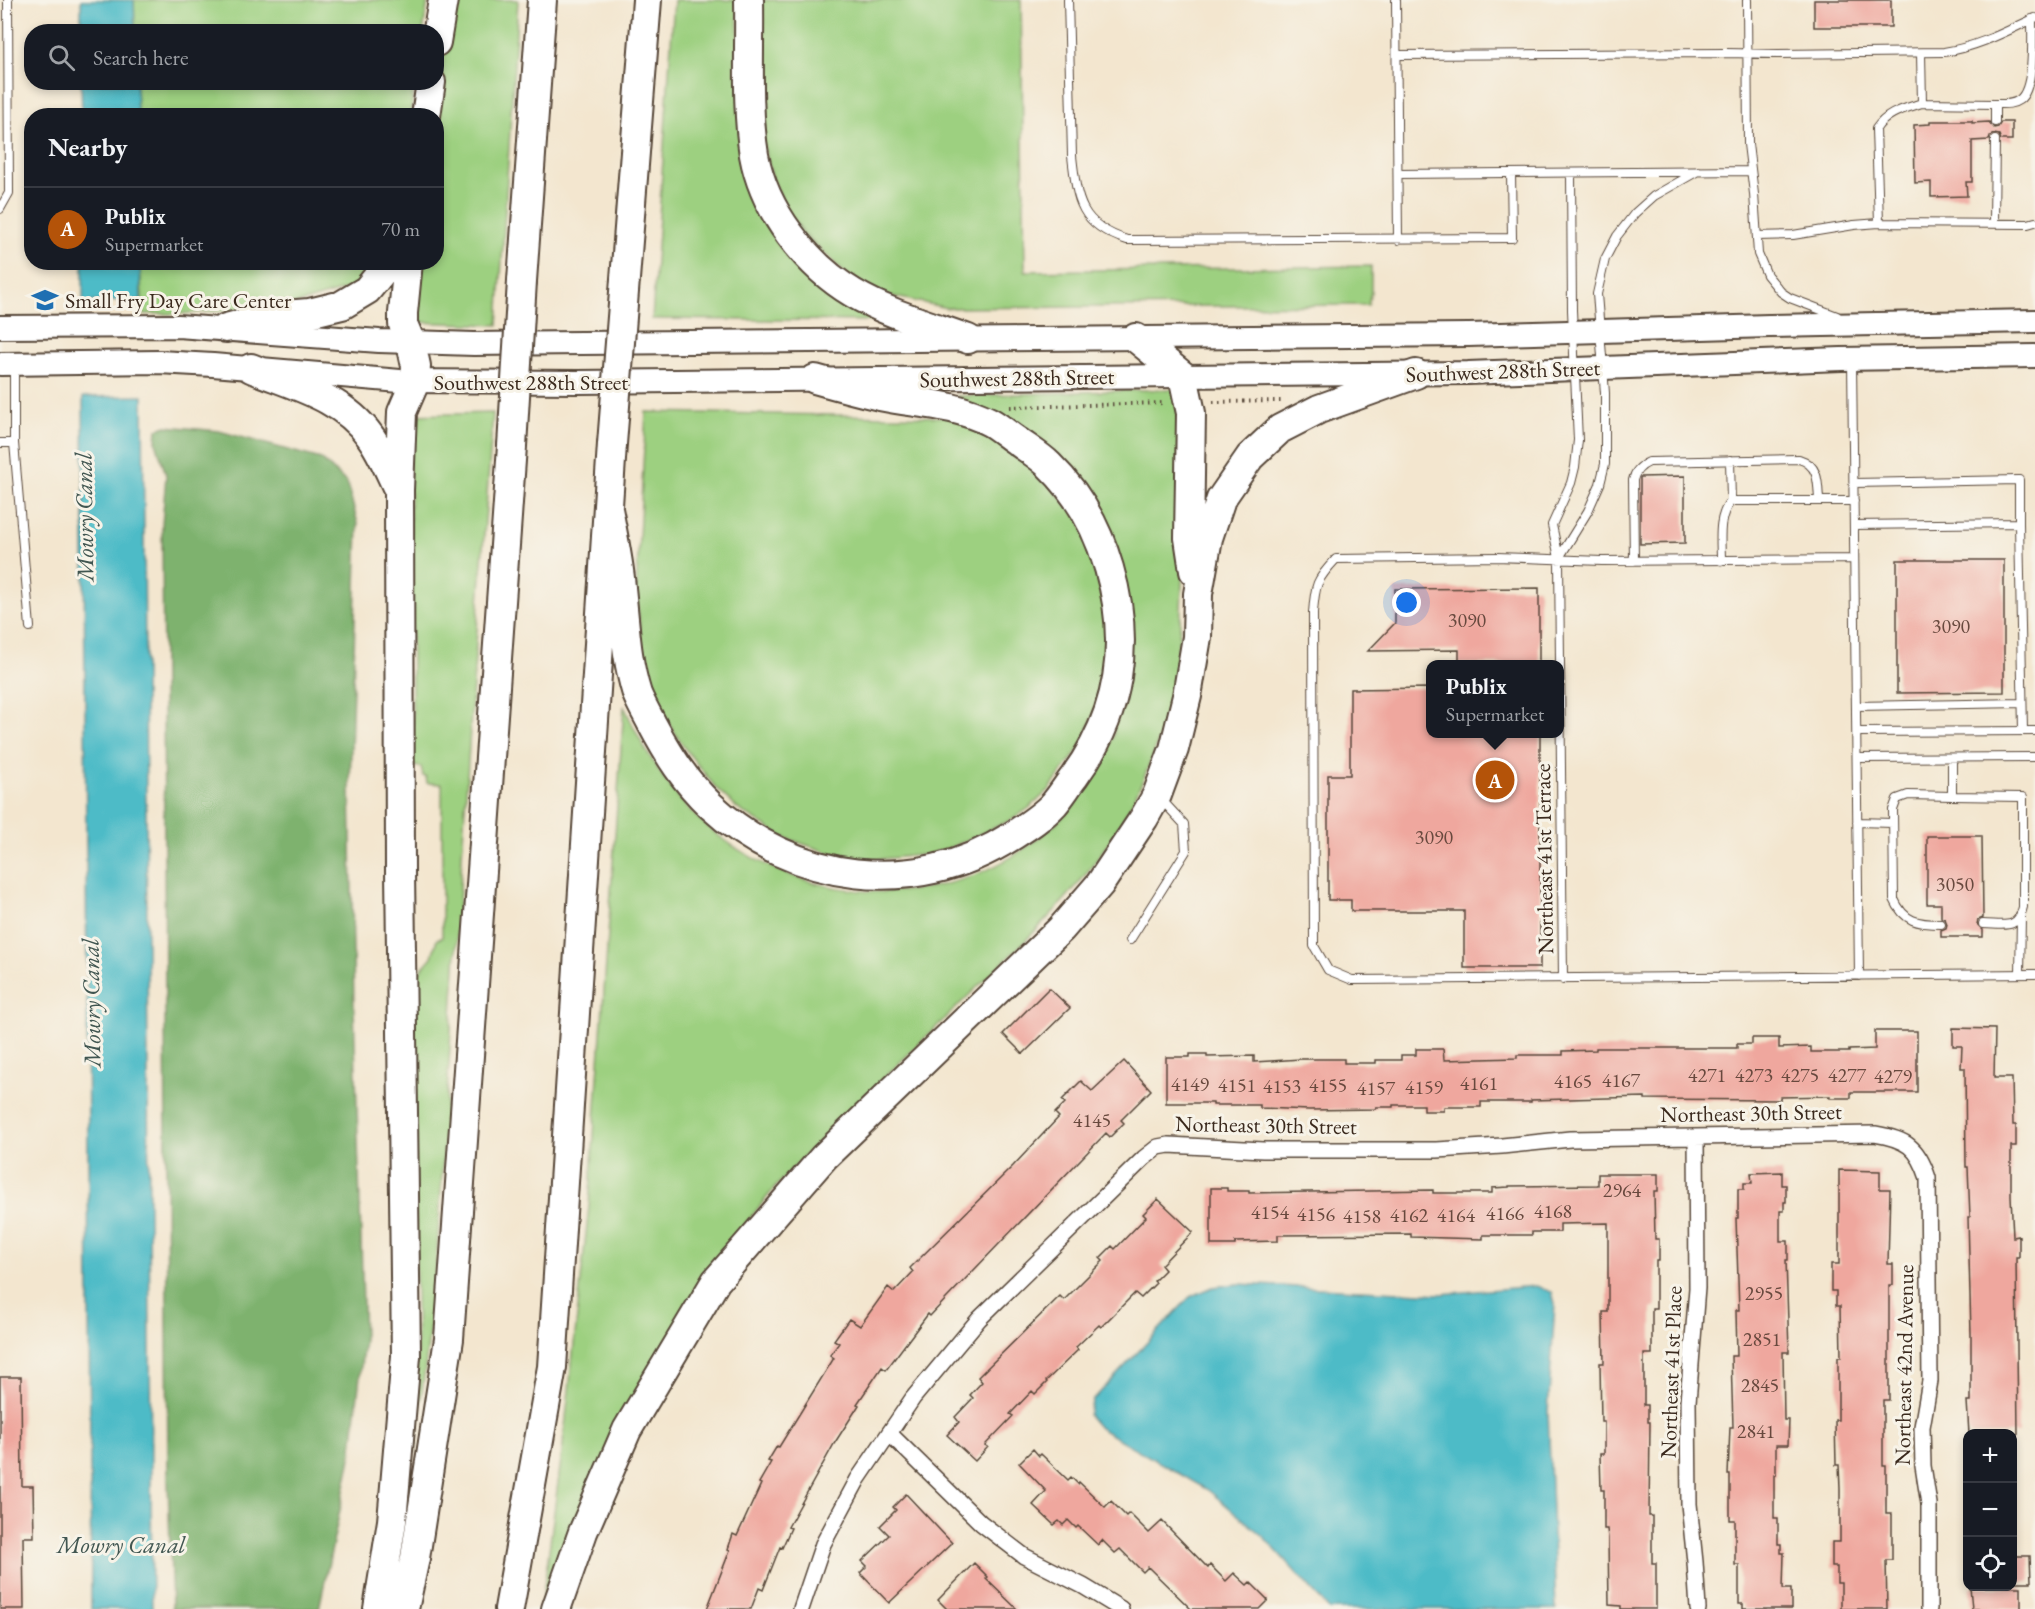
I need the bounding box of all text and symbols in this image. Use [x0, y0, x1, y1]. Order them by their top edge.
search box [24, 24, 444, 90]
icon: search [45, 41, 78, 74]
text: Search here [93, 43, 188, 72]
text: Nearby [48, 130, 128, 164]
text: Publix [105, 202, 166, 231]
text: A [60, 216, 75, 242]
text: 70 m [381, 216, 420, 242]
text: Supermarket [105, 231, 203, 257]
school or university icon: Small Fry Day Care Center [30, 285, 60, 315]
place label: Small Fry Day Care Center [65, 286, 292, 315]
street label: Southwest 288th Street [1405, 353, 1601, 389]
street label: Southwest 288th Street [919, 362, 1115, 394]
street label: Southwest 288th Street [434, 368, 628, 397]
water label: Mowry Canal [67, 451, 101, 584]
your location [1392, 588, 1421, 617]
house number: 3090 [1448, 607, 1487, 633]
house number: 3090 [1932, 613, 1971, 639]
popup [1426, 660, 1564, 738]
text: Publix [1446, 672, 1507, 701]
text: Supermarket [1446, 701, 1544, 727]
pin: A [1476, 758, 1514, 802]
street label: Northeast 41st Terrace [1528, 763, 1560, 955]
house number: 3090 [1415, 824, 1454, 850]
house number: 3050 [1936, 871, 1975, 897]
water label: Mowry Canal [74, 937, 108, 1070]
house number: 4271 [1688, 1062, 1726, 1088]
house number: 4273 [1735, 1062, 1773, 1088]
house number: 4275 [1781, 1062, 1819, 1088]
house number: 4277 [1828, 1062, 1867, 1088]
house number: 4279 [1874, 1063, 1913, 1089]
house number: 4167 [1602, 1067, 1641, 1093]
house number: 4165 [1554, 1068, 1592, 1094]
house number: 4161 [1460, 1070, 1498, 1096]
house number: 4149 [1171, 1071, 1210, 1097]
house number: 4151 [1218, 1072, 1256, 1098]
house number: 4155 [1309, 1072, 1347, 1098]
house number: 4153 [1263, 1073, 1301, 1099]
house number: 4159 [1405, 1074, 1444, 1100]
house number: 4157 [1357, 1075, 1396, 1101]
street label: Northeast 30th Street [1660, 1097, 1842, 1129]
house number: 4145 [1073, 1107, 1111, 1133]
street label: Northeast 30th Street [1175, 1109, 1357, 1141]
house number: 2964 [1603, 1177, 1642, 1203]
house number: 4168 [1534, 1198, 1572, 1224]
house number: 4154 [1251, 1199, 1290, 1225]
house number: 4166 [1486, 1200, 1525, 1226]
house number: 4156 [1297, 1201, 1336, 1227]
house number: 4162 [1390, 1202, 1429, 1228]
house number: 4164 [1437, 1202, 1476, 1228]
house number: 4158 [1343, 1203, 1381, 1229]
street label: Northeast 42nd Avenue [1888, 1264, 1920, 1466]
house number: 2955 [1745, 1280, 1783, 1306]
street label: Northeast 41st Place [1653, 1285, 1689, 1459]
house number: 2851 [1743, 1326, 1781, 1352]
house number: 2845 [1741, 1372, 1779, 1398]
house number: 2841 [1737, 1418, 1775, 1444]
map controls [1963, 1429, 2017, 1591]
button: + [1963, 1429, 2017, 1483]
button: − [1963, 1483, 2017, 1537]
water label: Mowry Canal [55, 1529, 186, 1560]
button: locate [1963, 1537, 2017, 1591]

